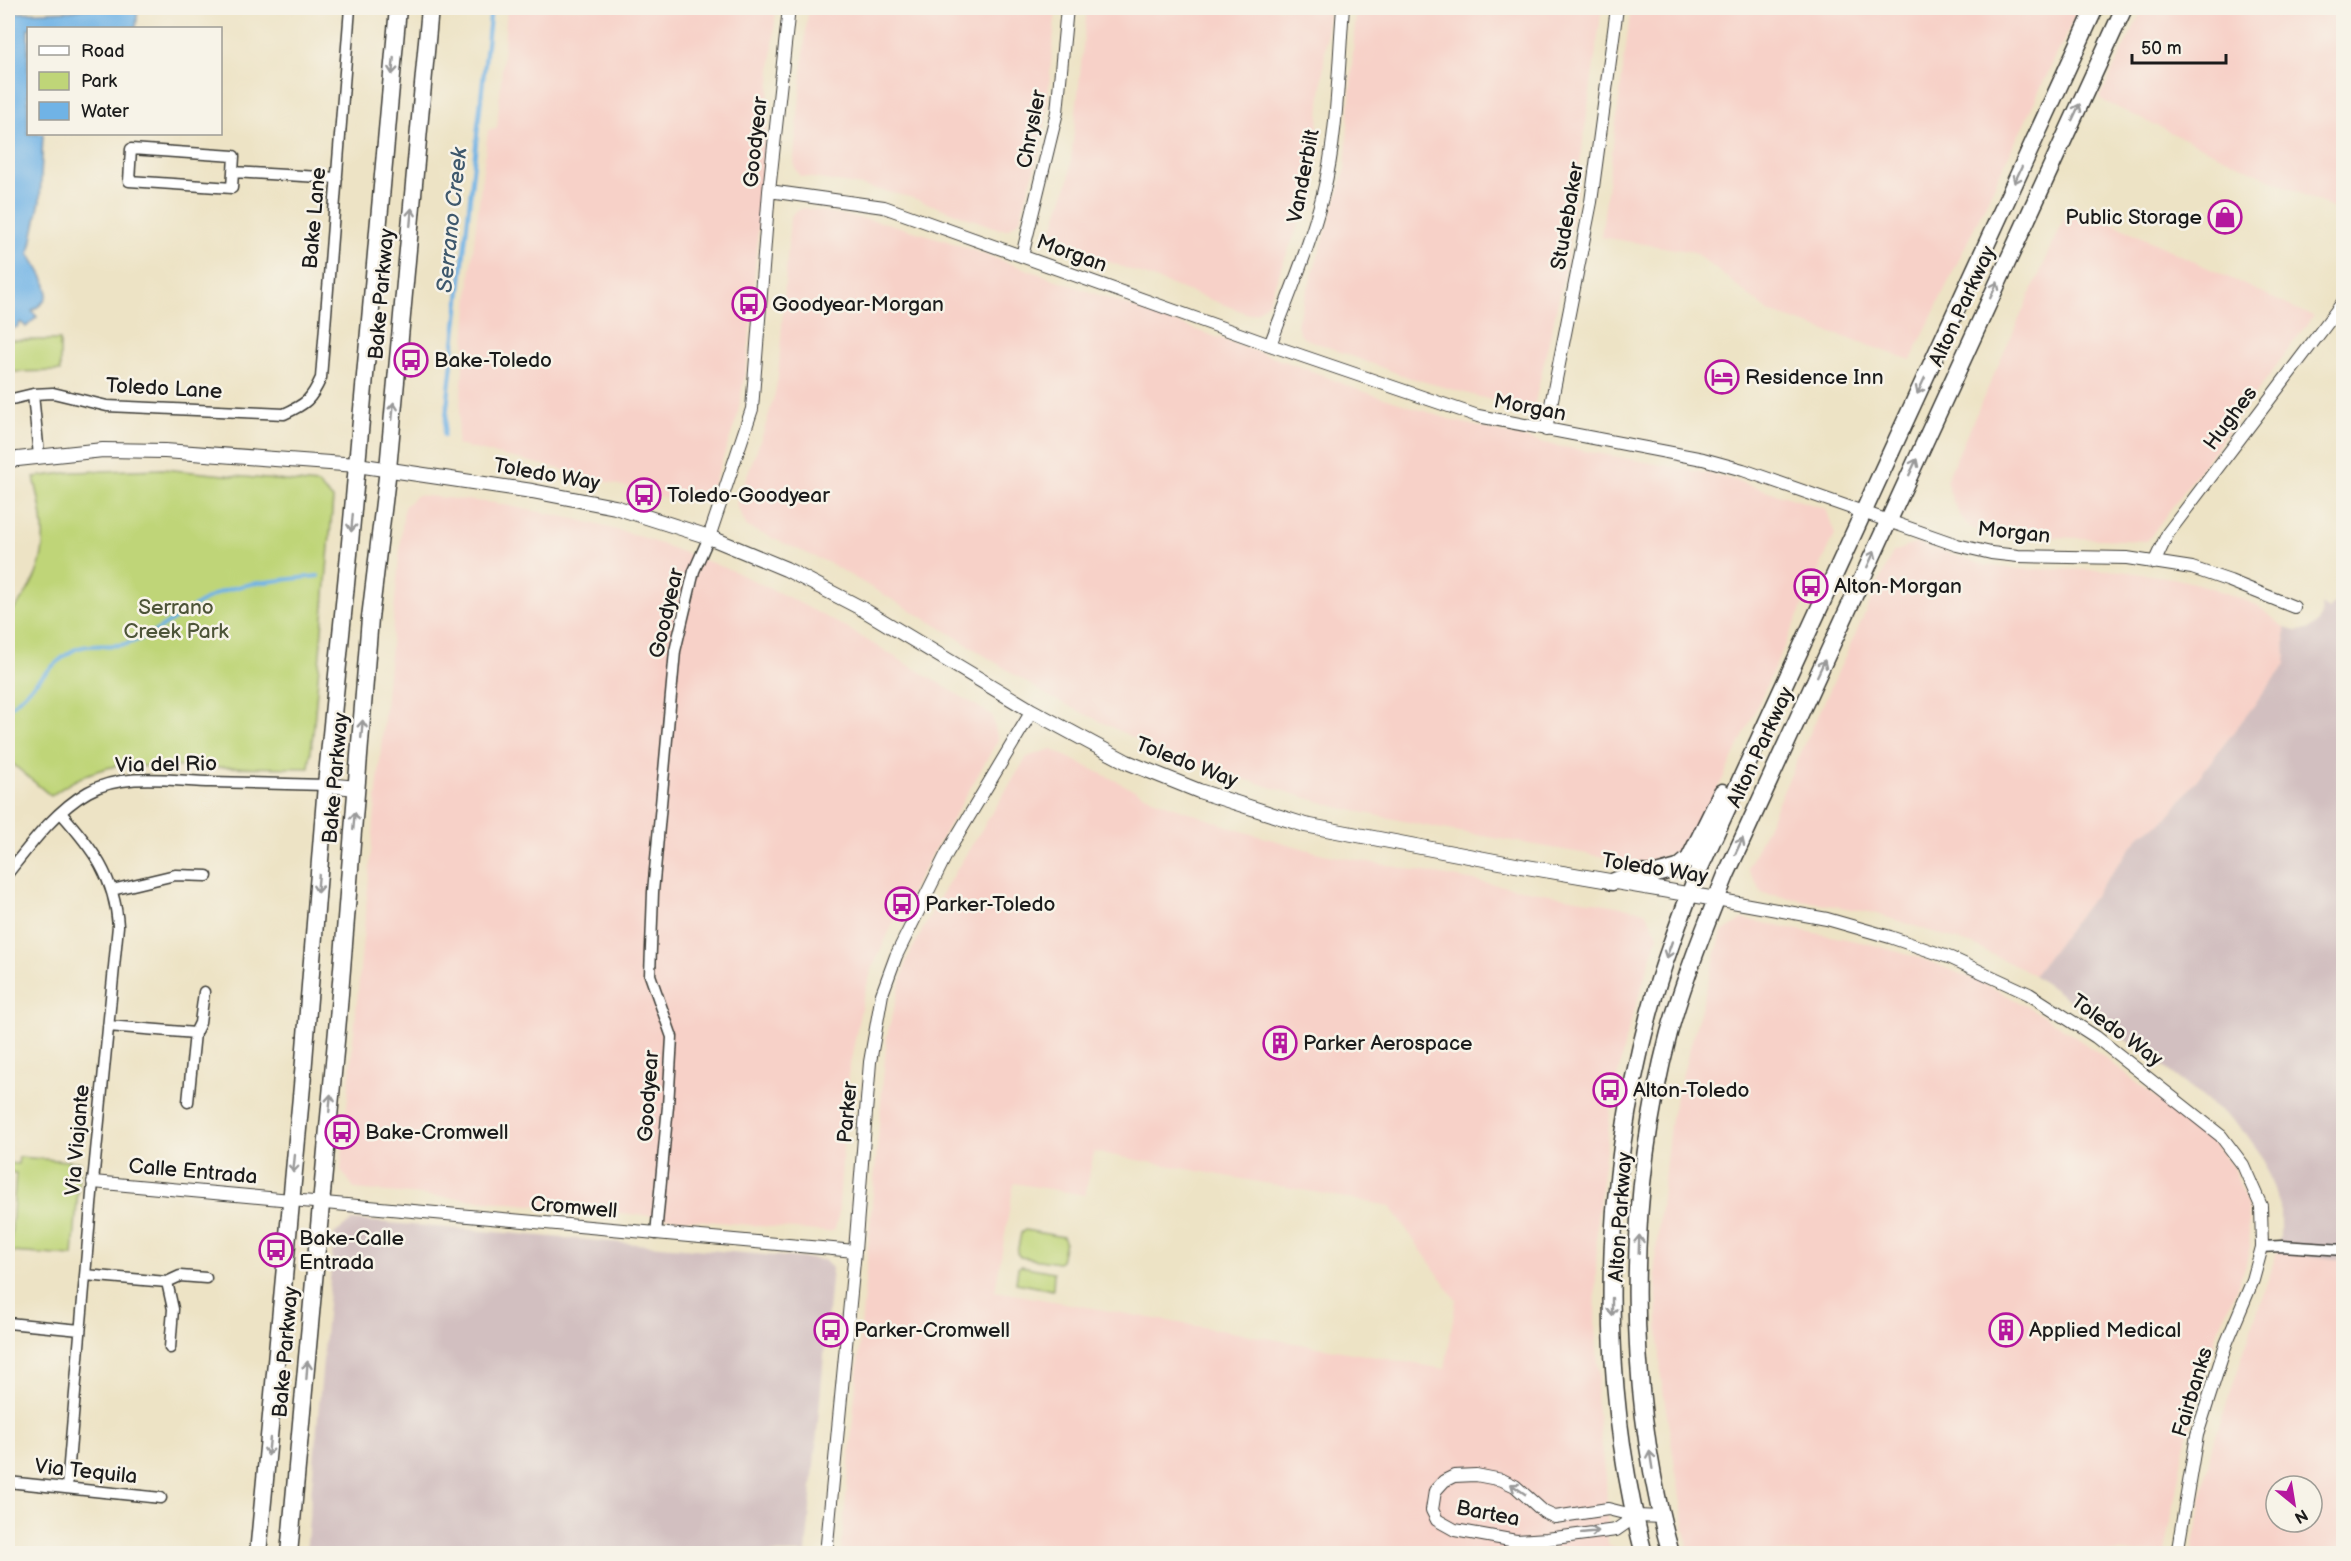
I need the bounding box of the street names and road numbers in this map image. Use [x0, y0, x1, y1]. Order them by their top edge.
street label: Chrysler [1012, 87, 1051, 170]
street label: Goodyear [738, 95, 773, 189]
street label: Vanderbilt [1282, 127, 1325, 225]
street label: Studebaker [1546, 160, 1589, 272]
street label: Bake Lane [298, 166, 331, 270]
street label: Bake Parkway [363, 227, 400, 361]
street label: Morgan [1033, 229, 1110, 278]
street label: Alton Parkway [1924, 241, 2002, 371]
street label: Toledo Lane [105, 373, 223, 404]
street label: Hughes [2198, 381, 2263, 455]
street label: Morgan [1492, 388, 1568, 427]
street label: Toledo Way [492, 453, 602, 496]
street label: Morgan [1976, 516, 2052, 549]
street label: Goodyear [644, 565, 689, 661]
street label: Alton Parkway [1722, 682, 1800, 812]
street label: Bake Parkway [317, 711, 354, 845]
street label: Toledo Way [1132, 732, 1242, 794]
street label: Via del Rio [115, 751, 217, 778]
street label: Toledo Way [1600, 848, 1710, 889]
street label: Toledo Way [2066, 989, 2168, 1072]
street label: Goodyear [633, 1049, 664, 1143]
street label: Parker [832, 1080, 863, 1144]
street label: Via Viajante [60, 1083, 95, 1197]
street label: Alton Parkway [1603, 1151, 1638, 1283]
street label: Calle Entrada [127, 1153, 258, 1190]
street label: Cromwell [530, 1191, 618, 1224]
street label: Bake Parkway [267, 1285, 304, 1419]
street label: Fairbanks [2167, 1344, 2218, 1440]
street label: Via Tequila [33, 1454, 138, 1489]
street label: Bartea [1454, 1495, 1522, 1532]

